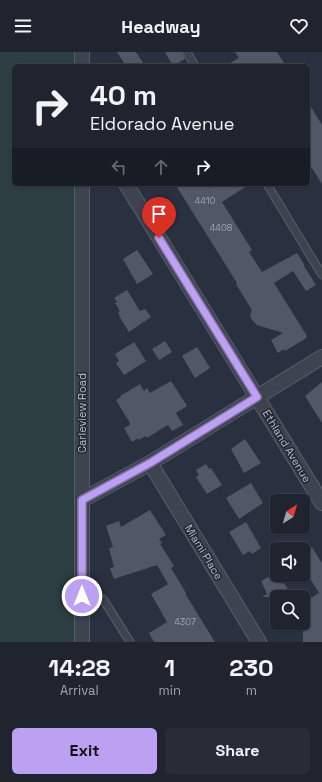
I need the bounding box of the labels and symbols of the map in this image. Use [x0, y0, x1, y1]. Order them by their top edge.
house number: 4410 [195, 195, 216, 207]
pin [142, 197, 176, 238]
house number: 4408 [210, 222, 233, 234]
street label: Carleview Road [75, 373, 89, 453]
street label: Ethland Avenue [260, 407, 314, 485]
north arrow [270, 494, 310, 534]
street label: Miami Place [182, 522, 226, 582]
position arrow [61, 575, 103, 617]
house number: 4307 [174, 616, 196, 628]

